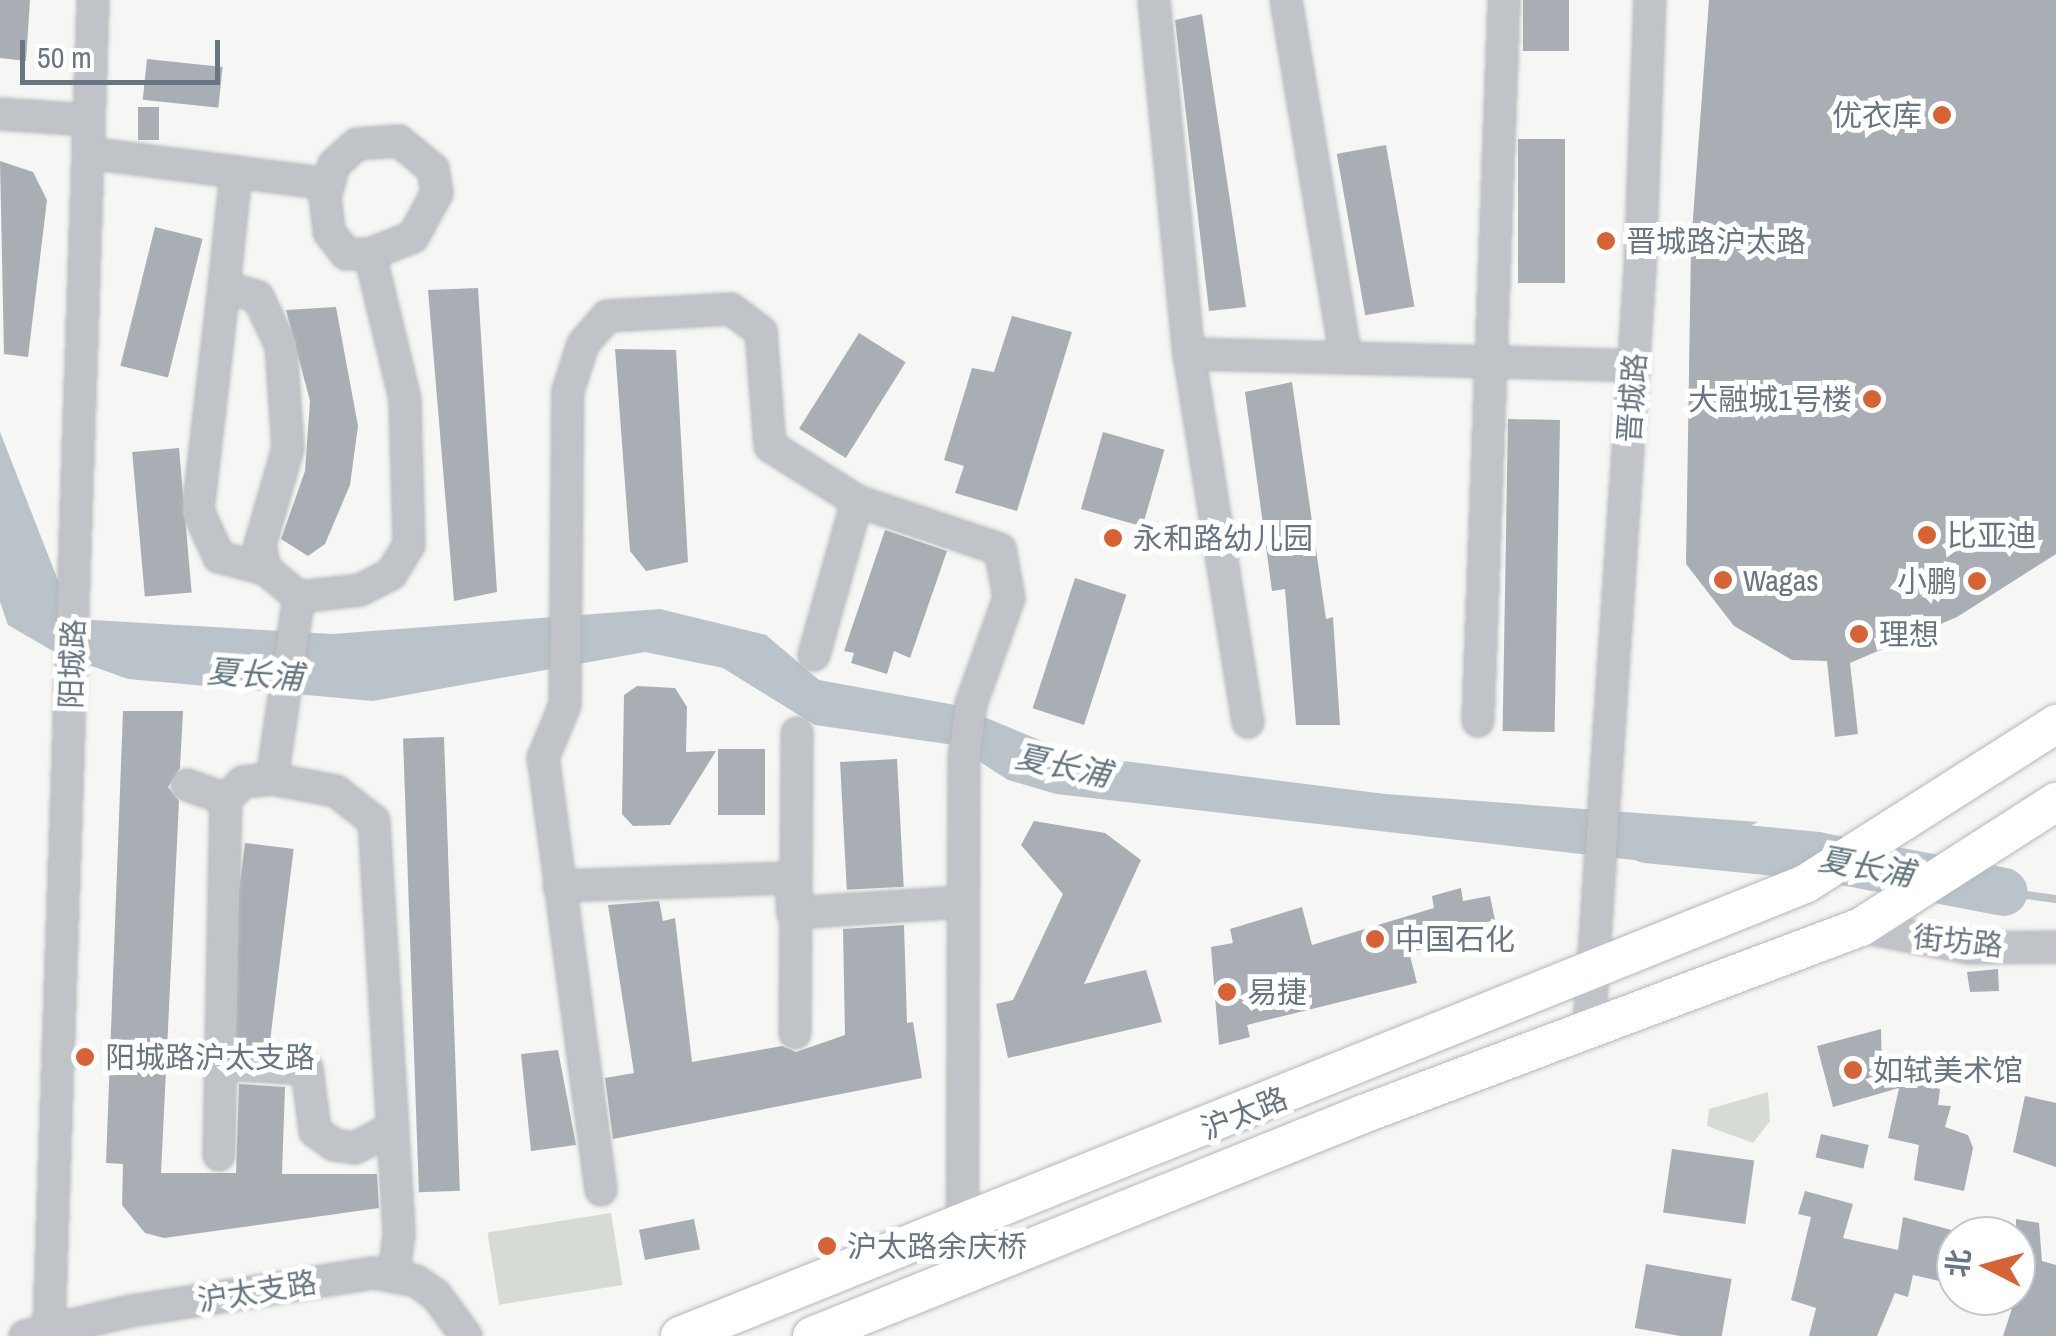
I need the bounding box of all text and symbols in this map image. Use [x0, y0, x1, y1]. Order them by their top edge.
scale bar [25, 20, 225, 82]
text: 50 m [37, 37, 92, 77]
place label: 优衣库 [1832, 97, 1922, 133]
marker: 优衣库 [1931, 104, 1953, 126]
place label: 晋城路沪太路 [1626, 223, 1806, 259]
marker: 晋城路沪太路 [1595, 230, 1617, 252]
street label: 晋城路 [1611, 352, 1653, 444]
place label: 大融城1号楼 [1688, 381, 1852, 417]
marker: 大融城1号楼 [1861, 388, 1883, 410]
place label: 比亚迪 [1947, 517, 2037, 553]
place label: 永和路幼儿园 [1133, 520, 1313, 556]
marker: 比亚迪 [1916, 524, 1938, 546]
marker: 永和路幼儿园 [1102, 527, 1124, 549]
place label: Wagas [1743, 562, 1819, 598]
place label: 小鹏 [1897, 563, 1957, 599]
marker: Wagas [1712, 569, 1734, 591]
marker: 小鹏 [1966, 570, 1988, 592]
place label: 理想 [1879, 616, 1939, 652]
street label: 阳城路 [52, 618, 92, 710]
marker: 理想 [1848, 623, 1870, 645]
water label: 夏长浦 [206, 652, 304, 698]
water label: 夏长浦 [1012, 737, 1114, 795]
water label: 夏长浦 [1815, 840, 1917, 894]
street label: 街坊路 [1911, 918, 2005, 964]
place label: 中国石化 [1395, 921, 1515, 957]
marker: 中国石化 [1364, 928, 1386, 950]
place label: 易捷 [1247, 974, 1307, 1010]
marker: 易捷 [1216, 981, 1238, 1003]
place label: 阳城路沪太支路 [105, 1039, 315, 1075]
marker: 阳城路沪太支路 [74, 1046, 96, 1068]
place label: 如轼美术馆 [1873, 1052, 2023, 1088]
marker: 如轼美术馆 [1842, 1059, 1864, 1081]
street label: 沪太路 [1196, 1079, 1292, 1147]
north arrow [1936, 1216, 2036, 1316]
place label: 沪太路余庆桥 [847, 1228, 1027, 1264]
marker: 沪太路余庆桥 [816, 1235, 838, 1257]
text: 北 [1938, 1247, 1979, 1279]
street label: 沪太支路 [195, 1264, 319, 1318]

